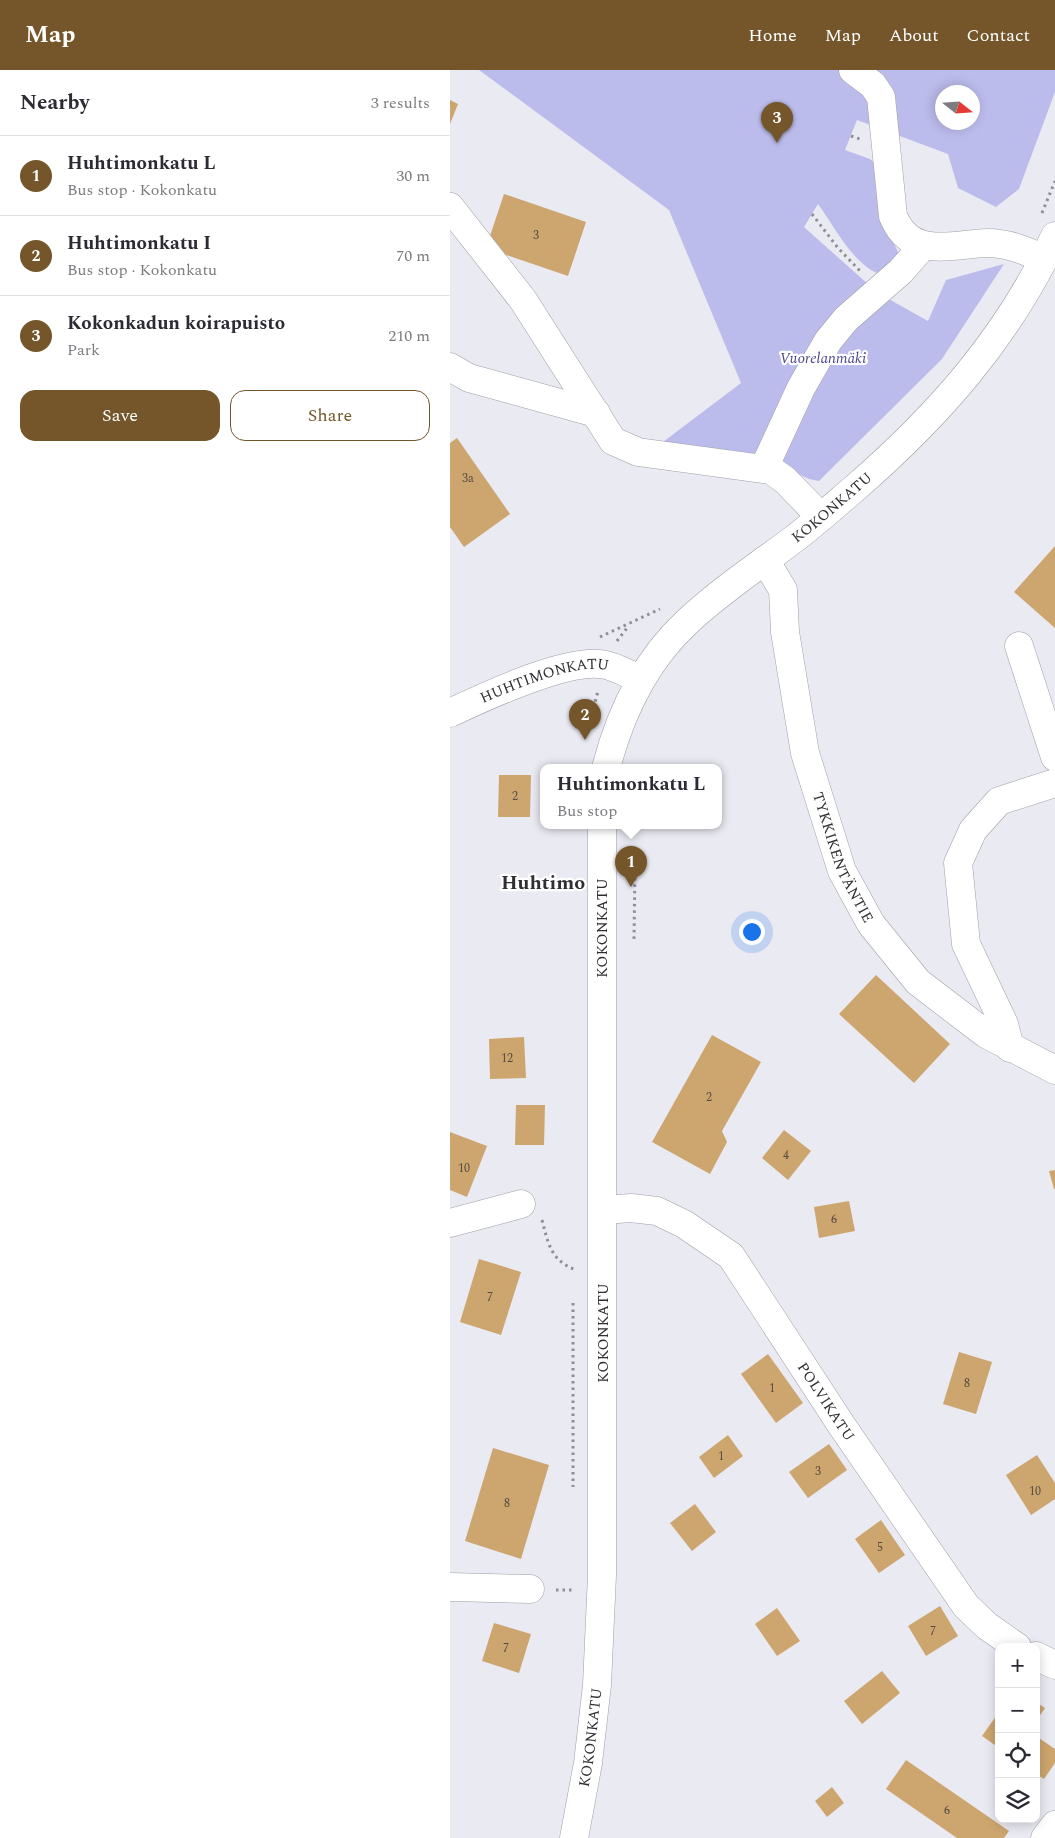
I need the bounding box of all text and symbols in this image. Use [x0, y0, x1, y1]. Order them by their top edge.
text: Map [25, 17, 75, 53]
text: Home [748, 22, 797, 49]
text: Map [825, 22, 861, 49]
text: About [889, 22, 939, 49]
text: Contact [967, 22, 1030, 49]
north arrow [935, 85, 980, 130]
text: Nearby [20, 87, 90, 119]
text: 3 results [371, 91, 430, 115]
pin: 3 [761, 102, 793, 143]
text: Huhtimonkatu L [67, 149, 216, 178]
text: 1 [32, 164, 40, 188]
text: 30 m [396, 164, 430, 188]
text: Bus stop · Kokonkatu [67, 178, 217, 202]
house number: 3 [533, 226, 539, 245]
text: Huhtimonkatu I [67, 229, 211, 258]
text: 2 [32, 244, 40, 268]
text: 70 m [396, 244, 430, 268]
text: Bus stop · Kokonkatu [67, 258, 217, 282]
text: Kokonkadun koirapuisto [67, 309, 285, 338]
text: 3 [32, 324, 40, 348]
text: 210 m [388, 324, 430, 348]
text: Park [67, 338, 100, 362]
park label: Vuorelanmäki [780, 347, 866, 370]
button: Save [20, 390, 220, 441]
button: Share [230, 390, 430, 441]
street label: KOKONKATU [786, 466, 877, 549]
house number: 3a [462, 469, 474, 488]
street label: HUHTIMONKATU [476, 652, 611, 709]
pin: 2 [569, 699, 601, 740]
popup [540, 764, 722, 829]
text: Huhtimonkatu L [557, 770, 705, 799]
house number: 2 [512, 787, 518, 806]
street label: TYKKIKENTÄNTIE [806, 789, 880, 927]
text: Bus stop [557, 799, 617, 823]
pin: 1 [615, 846, 647, 887]
district label: Huhtimo [501, 868, 585, 898]
street label: KOKONKATU [591, 878, 614, 978]
your location [739, 919, 765, 945]
house number: 12 [501, 1049, 513, 1068]
house number: 2 [706, 1088, 712, 1107]
house number: 4 [783, 1146, 789, 1165]
house number: 10 [458, 1159, 470, 1178]
house number: 6 [831, 1210, 837, 1229]
street label: KOKONKATU [592, 1283, 615, 1383]
house number: 7 [487, 1288, 493, 1307]
street label: POLVIKATU [792, 1357, 861, 1446]
house number: 8 [964, 1374, 970, 1393]
house number: 1 [769, 1379, 775, 1398]
house number: 1 [718, 1447, 724, 1466]
house number: 3 [815, 1462, 821, 1481]
house number: 10 [1029, 1482, 1041, 1501]
house number: 8 [504, 1494, 510, 1513]
house number: 5 [877, 1538, 883, 1557]
house number: 7 [930, 1622, 936, 1641]
house number: 7 [503, 1639, 509, 1658]
map controls [995, 1643, 1040, 1823]
button: + [995, 1643, 1040, 1688]
street label: KOKONKATU [572, 1687, 608, 1789]
button: − [995, 1688, 1040, 1733]
button: locate [995, 1733, 1040, 1778]
button: layers [995, 1778, 1040, 1823]
house number: 6 [944, 1801, 950, 1820]

